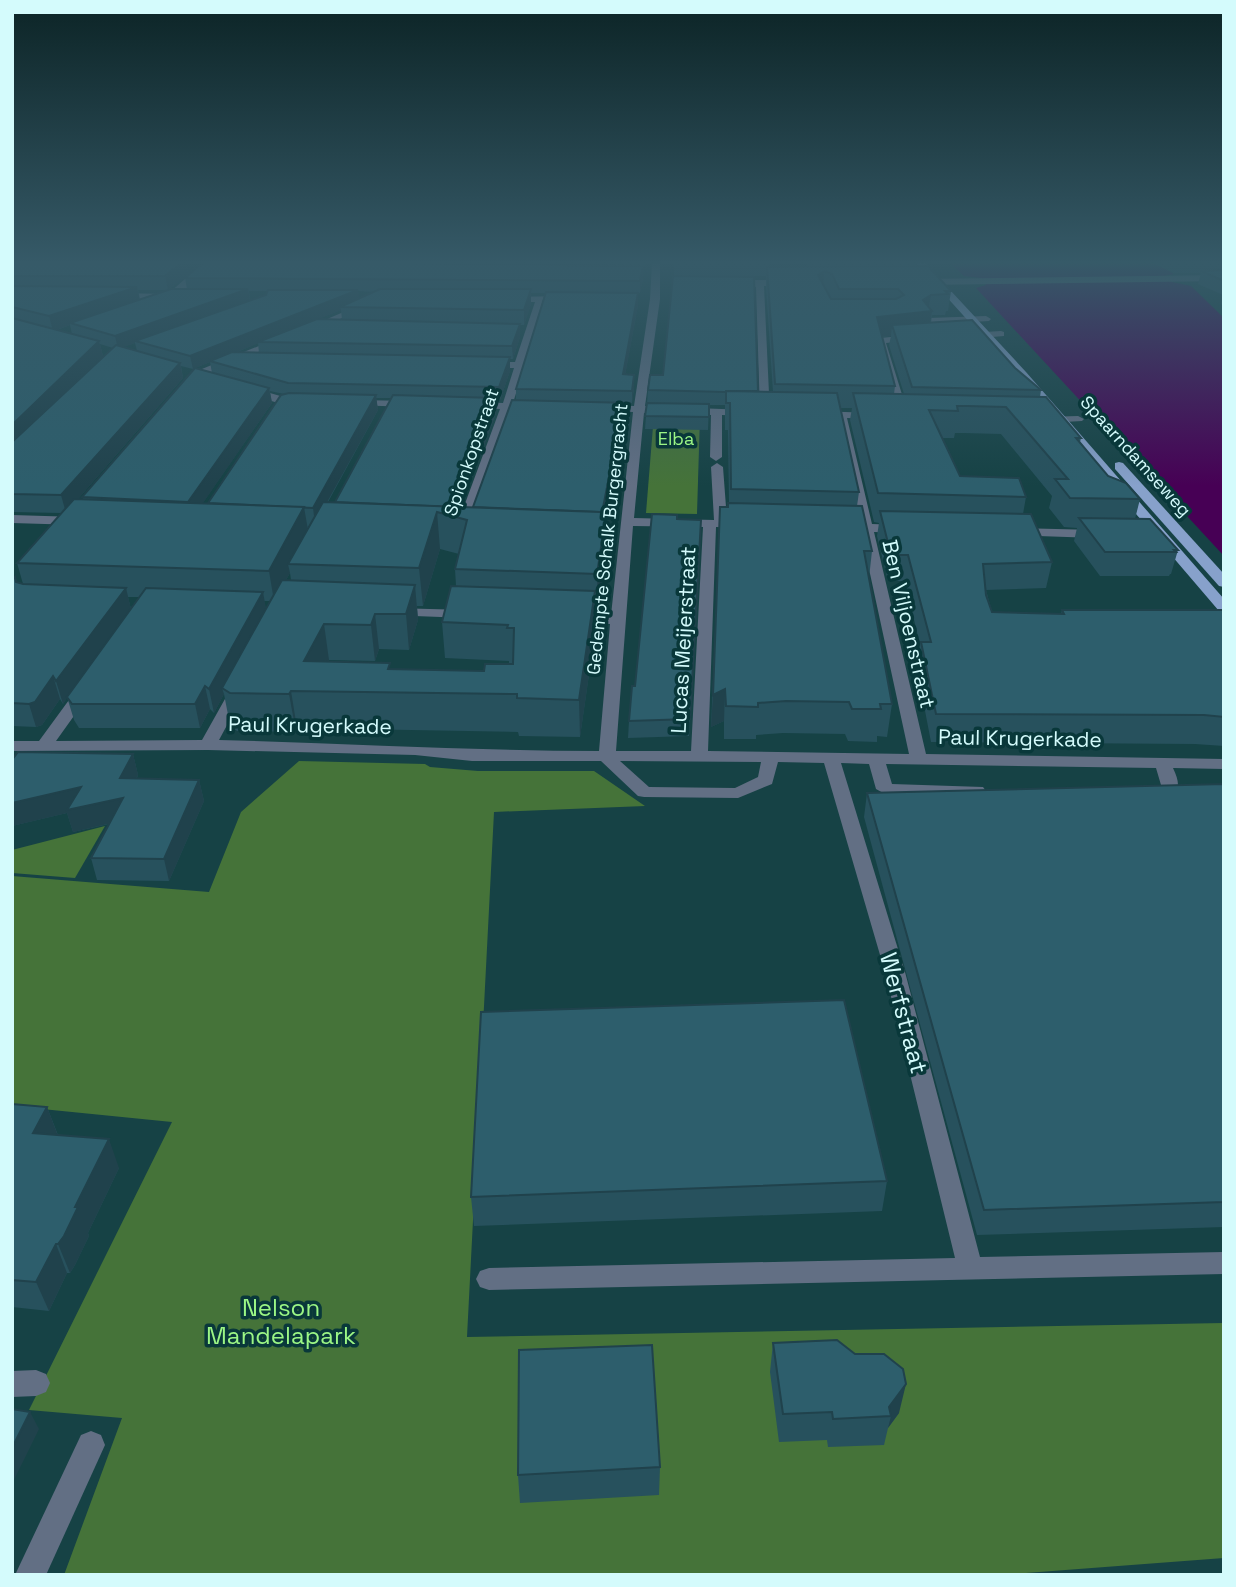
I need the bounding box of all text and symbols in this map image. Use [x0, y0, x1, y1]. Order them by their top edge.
street label: Spionkopstraat [438, 385, 504, 519]
street label: Spaarndamseweg [1076, 391, 1196, 521]
street label: Gedempte Schalk Burgergracht [581, 402, 633, 676]
park label: Elba [658, 427, 694, 450]
street label: Ben Viljoenstraat [876, 537, 942, 711]
street label: Lucas Meijerstraat [665, 546, 701, 734]
street label: Paul Krugerkade [228, 710, 392, 740]
street label: Paul Krugerkade [938, 723, 1102, 753]
street label: Werfstraat [873, 949, 935, 1077]
park label: Nelson Mandelapark [206, 1292, 356, 1351]

